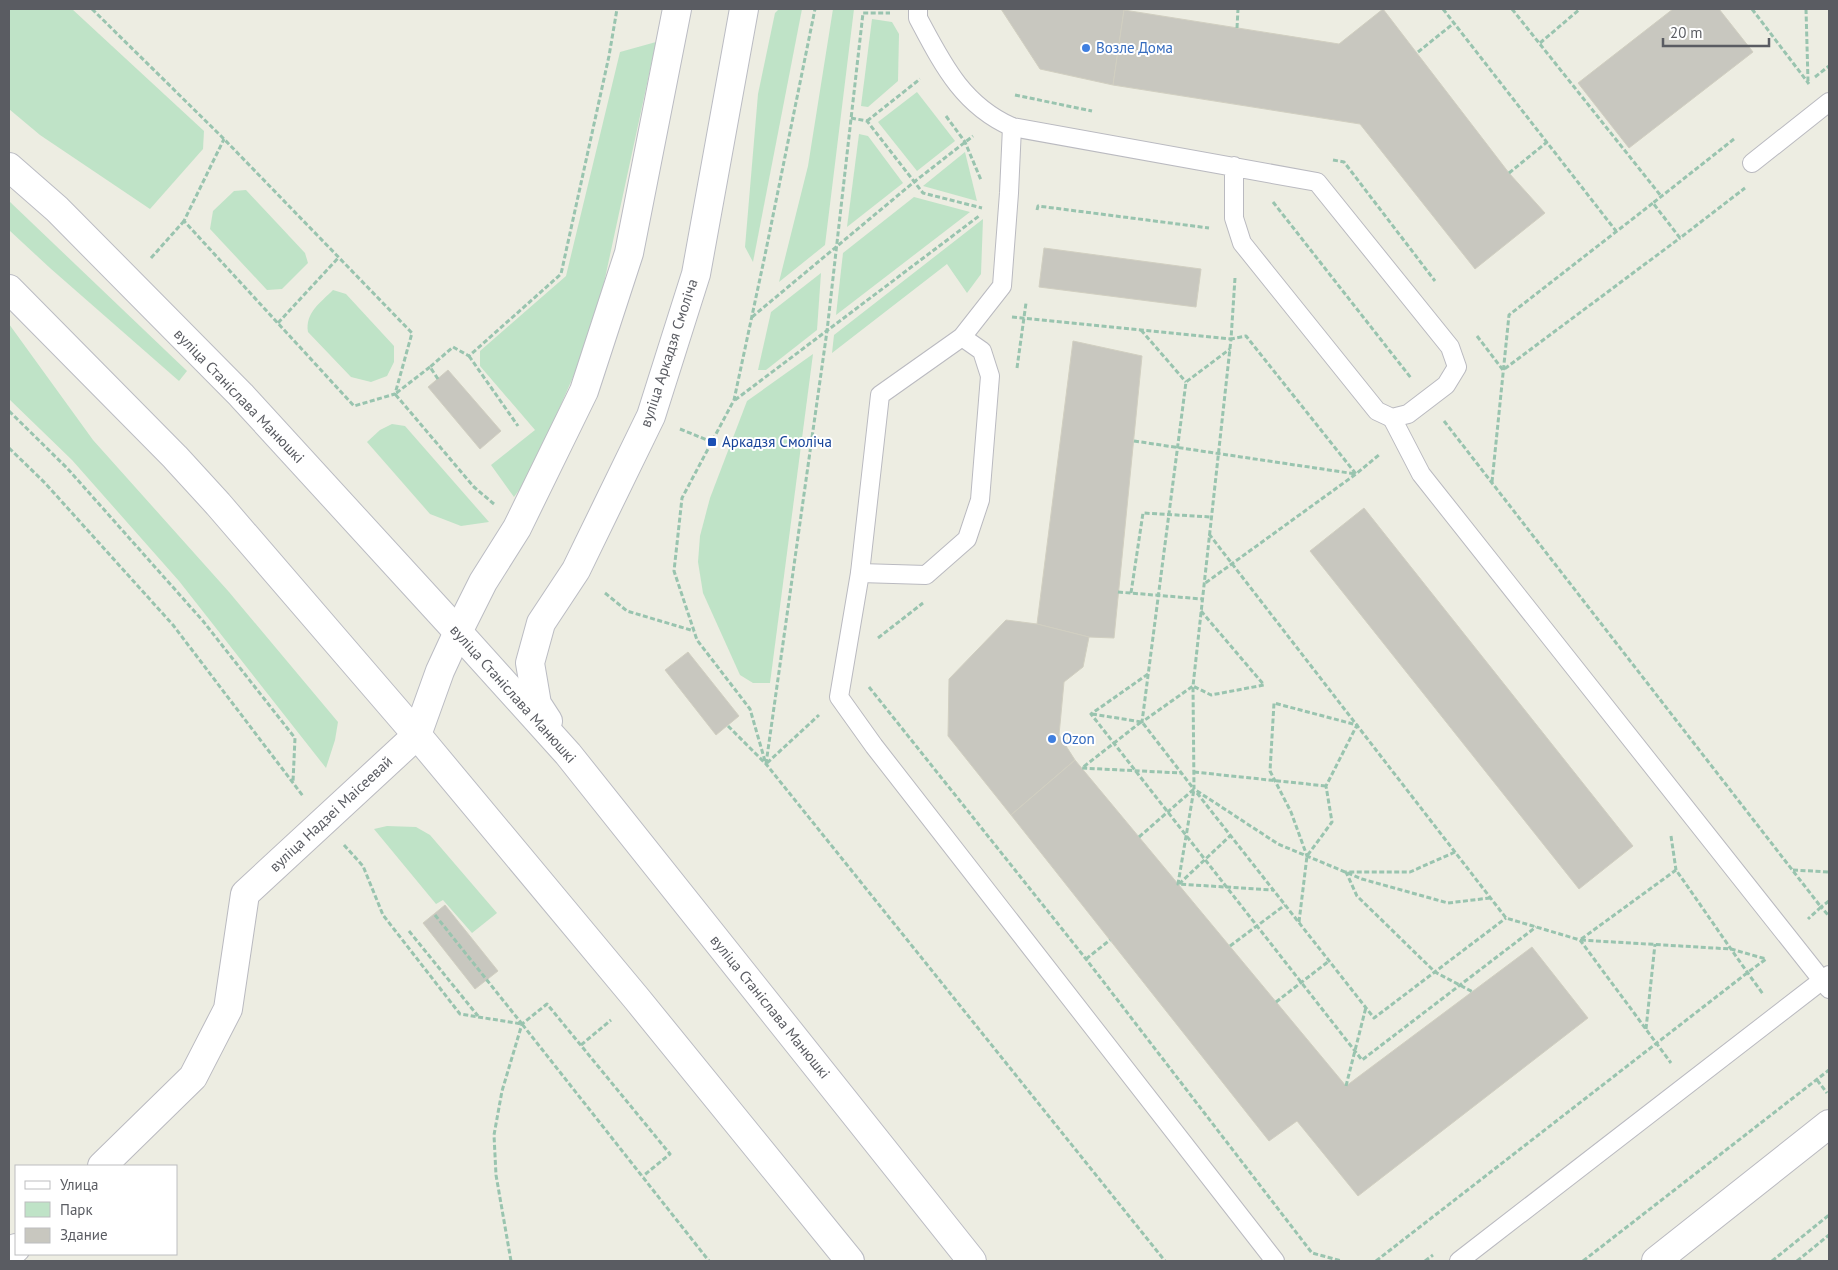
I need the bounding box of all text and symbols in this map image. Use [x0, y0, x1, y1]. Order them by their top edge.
scale bar [1663, 15, 1769, 47]
text: 20 m [1670, 23, 1703, 42]
place label: Возле Дома [1096, 38, 1173, 57]
marker: Возле Дома [1080, 42, 1092, 54]
street label: вуліца Аркадзя Смоліча [636, 276, 701, 429]
street label: вуліца Станіслава Манюшкі [170, 324, 309, 467]
place label: Аркадзя Смоліча [722, 432, 832, 451]
marker: Аркадзя Смоліча [706, 436, 718, 448]
street label: вуліца Станіслава Манюшкі [446, 621, 581, 767]
place label: Ozon [1062, 729, 1095, 748]
marker: Ozon [1046, 733, 1058, 745]
street label: вуліца Надзеі Маісеевай [265, 752, 396, 876]
street label: вуліца Станіслава Манюшкі [706, 931, 834, 1083]
legend [15, 1165, 178, 1255]
text: Улица [60, 1175, 98, 1194]
text: Парк [60, 1200, 93, 1219]
text: Здание [60, 1225, 108, 1244]

